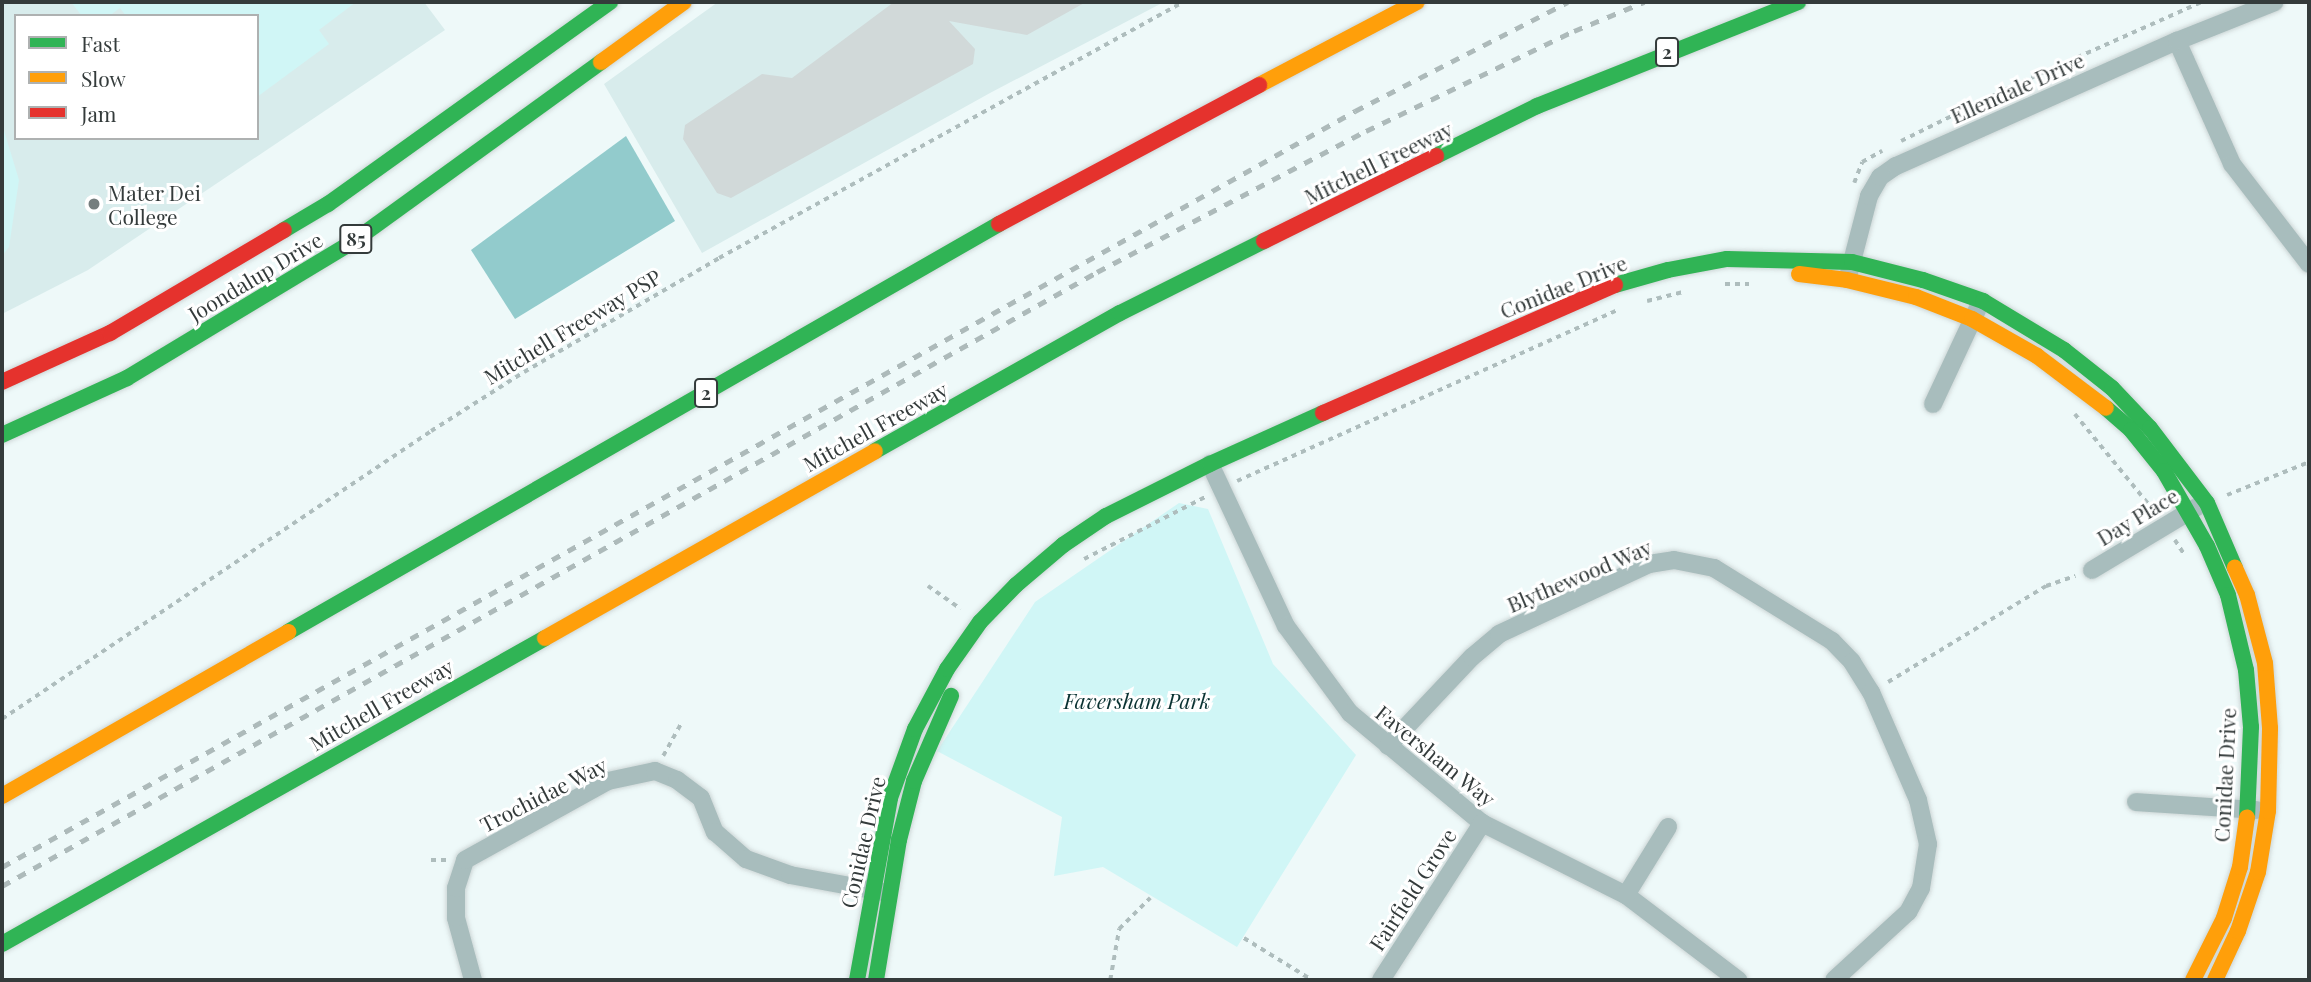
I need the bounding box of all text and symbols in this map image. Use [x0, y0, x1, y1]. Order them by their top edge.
legend [14, 14, 259, 140]
text: Fast [81, 29, 120, 57]
road number: 2 [1655, 36, 1679, 68]
street label: Ellendale Drive [1946, 46, 2088, 128]
text: Slow [81, 64, 126, 92]
text: Jam [81, 99, 117, 127]
street label: Mitchell Freeway [1300, 115, 1456, 209]
place label: Mater Dei College [108, 179, 201, 229]
marker: Mater Dei College [86, 196, 102, 212]
road number: 85 [338, 224, 374, 255]
street label: Joondalup Drive [183, 226, 327, 326]
street label: Conidae Drive [1496, 249, 1630, 323]
street label: Mitchell Freeway PSP [479, 263, 665, 389]
street label: Mitchell Freeway [798, 376, 952, 476]
road number: 2 [694, 378, 718, 408]
street label: Day Place [2092, 482, 2182, 550]
street label: Blythewood Way [1503, 533, 1655, 617]
street label: Mitchell Freeway [305, 653, 457, 755]
park label: Faversham Park [1064, 687, 1210, 713]
street label: Faversham Way [1371, 699, 1501, 811]
street label: Conidae Drive [2208, 707, 2240, 843]
street label: Trochidae Way [475, 751, 611, 837]
street label: Conidae Drive [835, 774, 889, 910]
street label: Fairfield Grove [1363, 823, 1461, 955]

